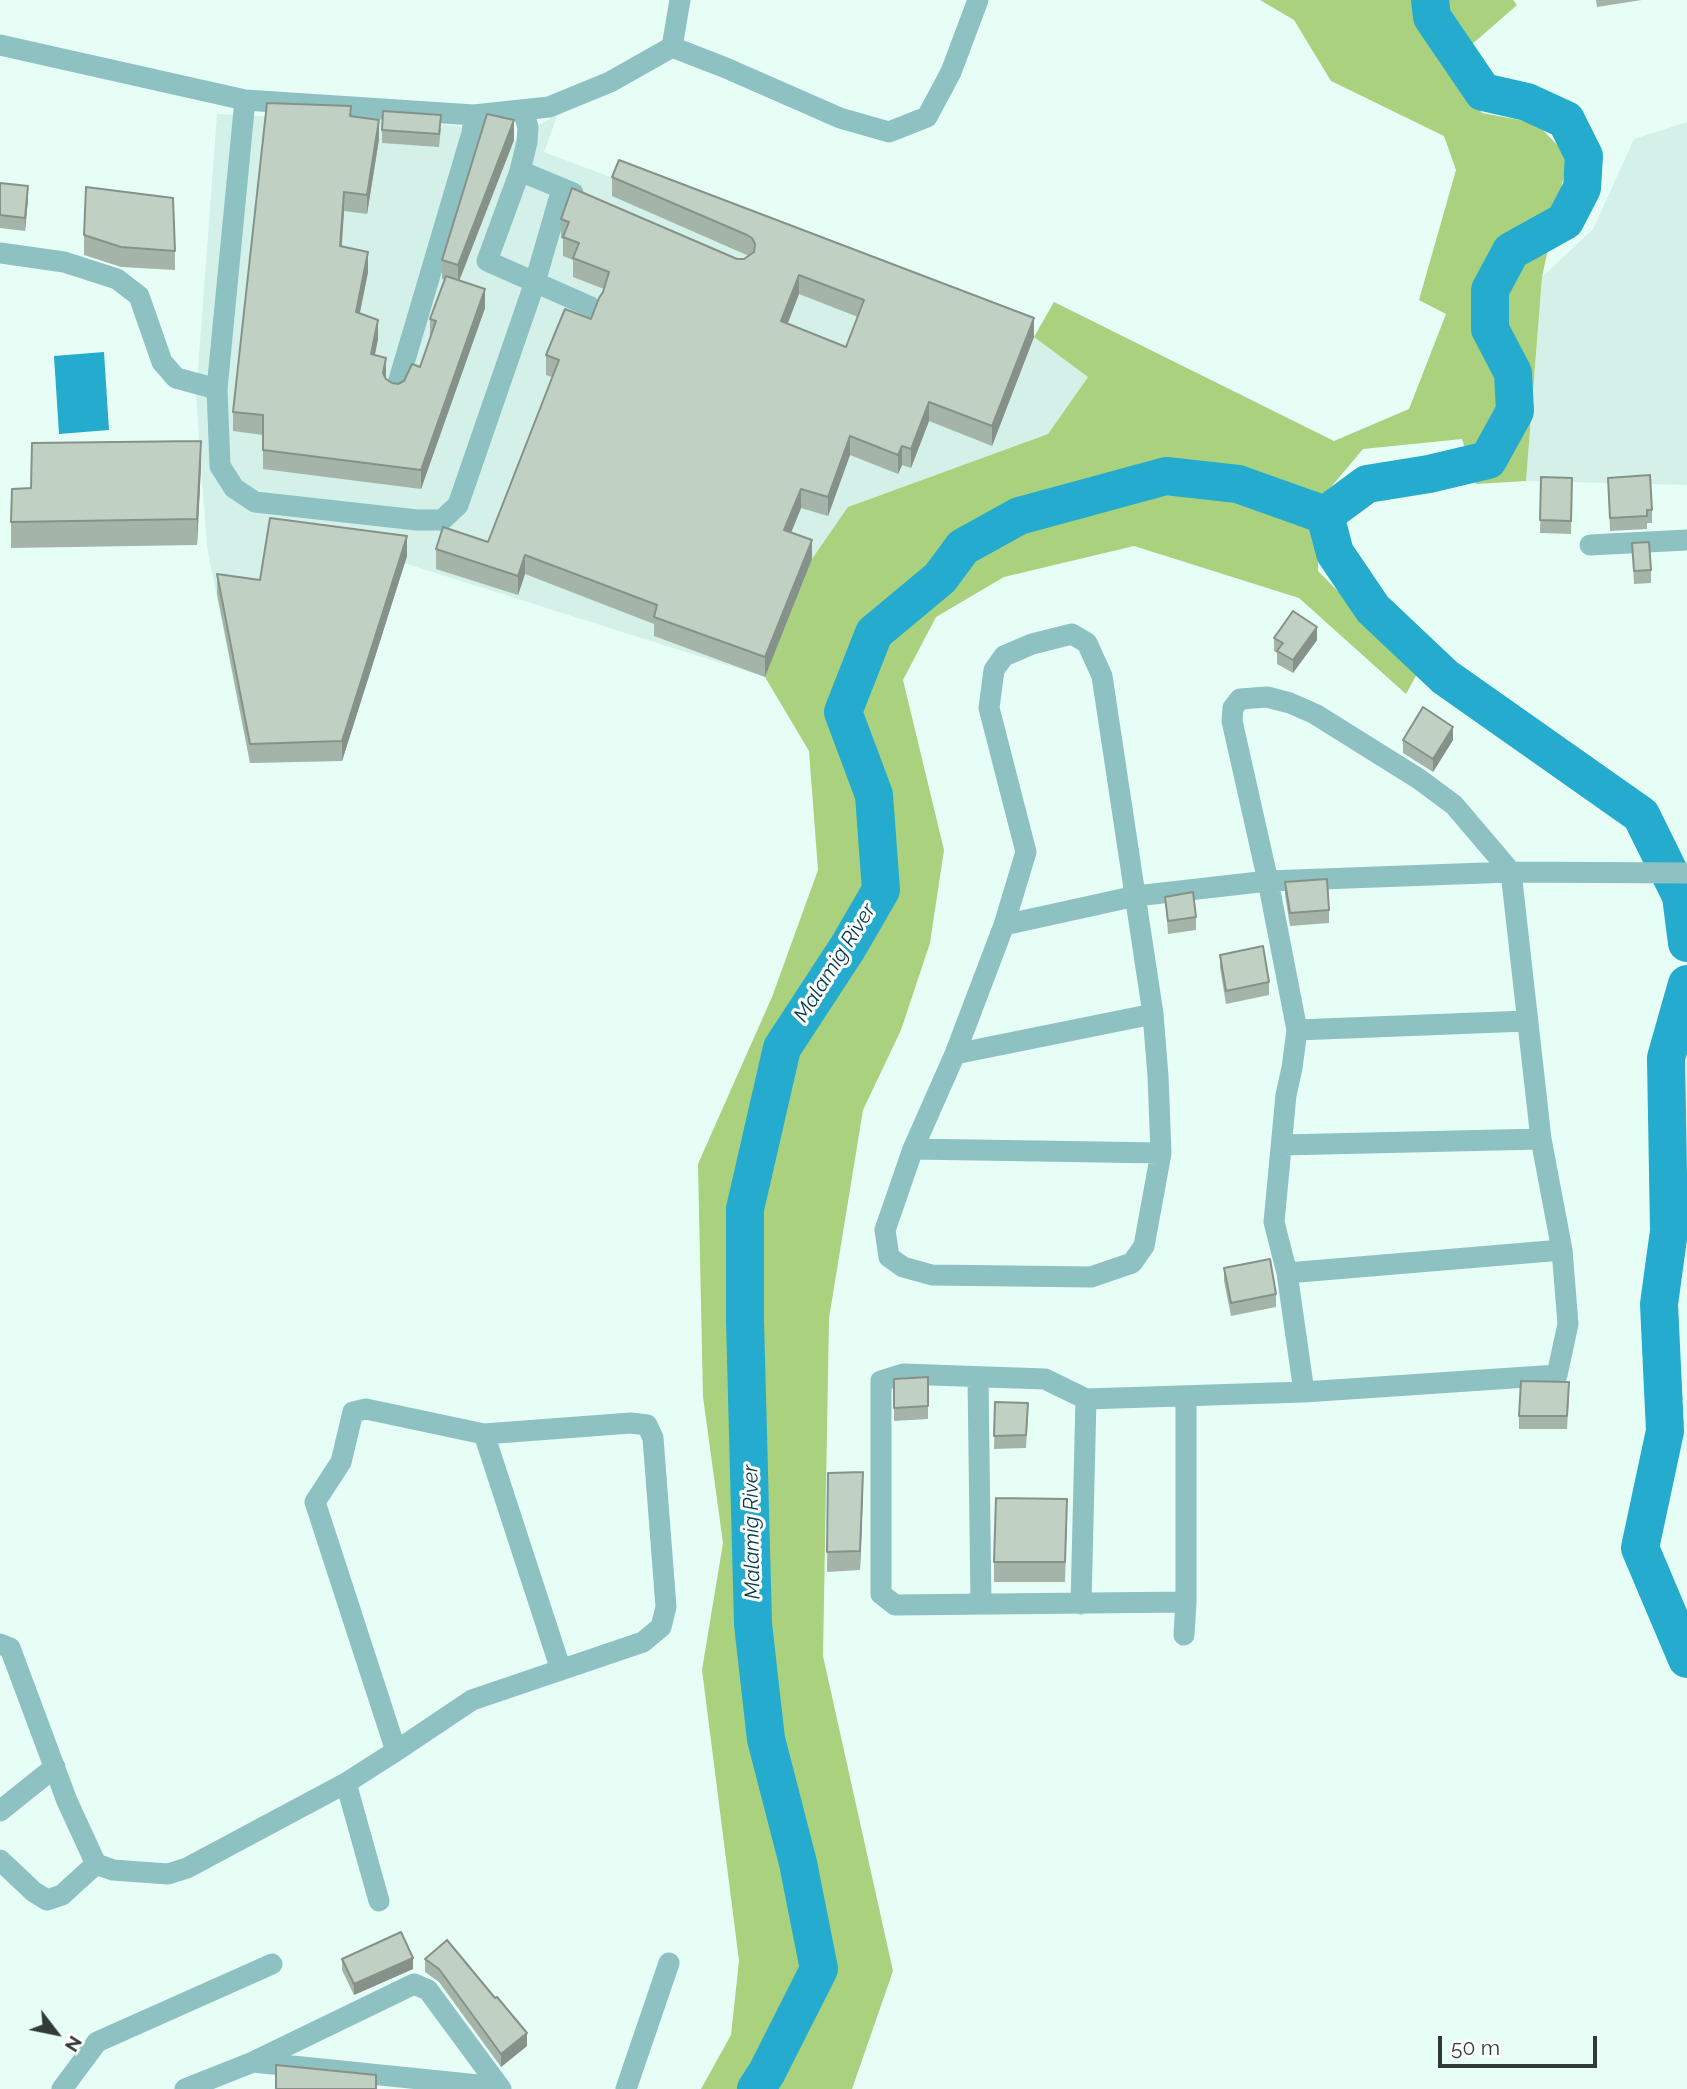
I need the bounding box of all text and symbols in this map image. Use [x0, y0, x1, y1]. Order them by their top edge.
water label: Malamig River [789, 899, 881, 1027]
water label: Malamig River [738, 1464, 766, 1600]
north arrow [21, 1998, 91, 2068]
scale bar [1442, 2022, 1601, 2066]
text: N [61, 2032, 87, 2056]
text: 50 m [1451, 2035, 1500, 2060]

